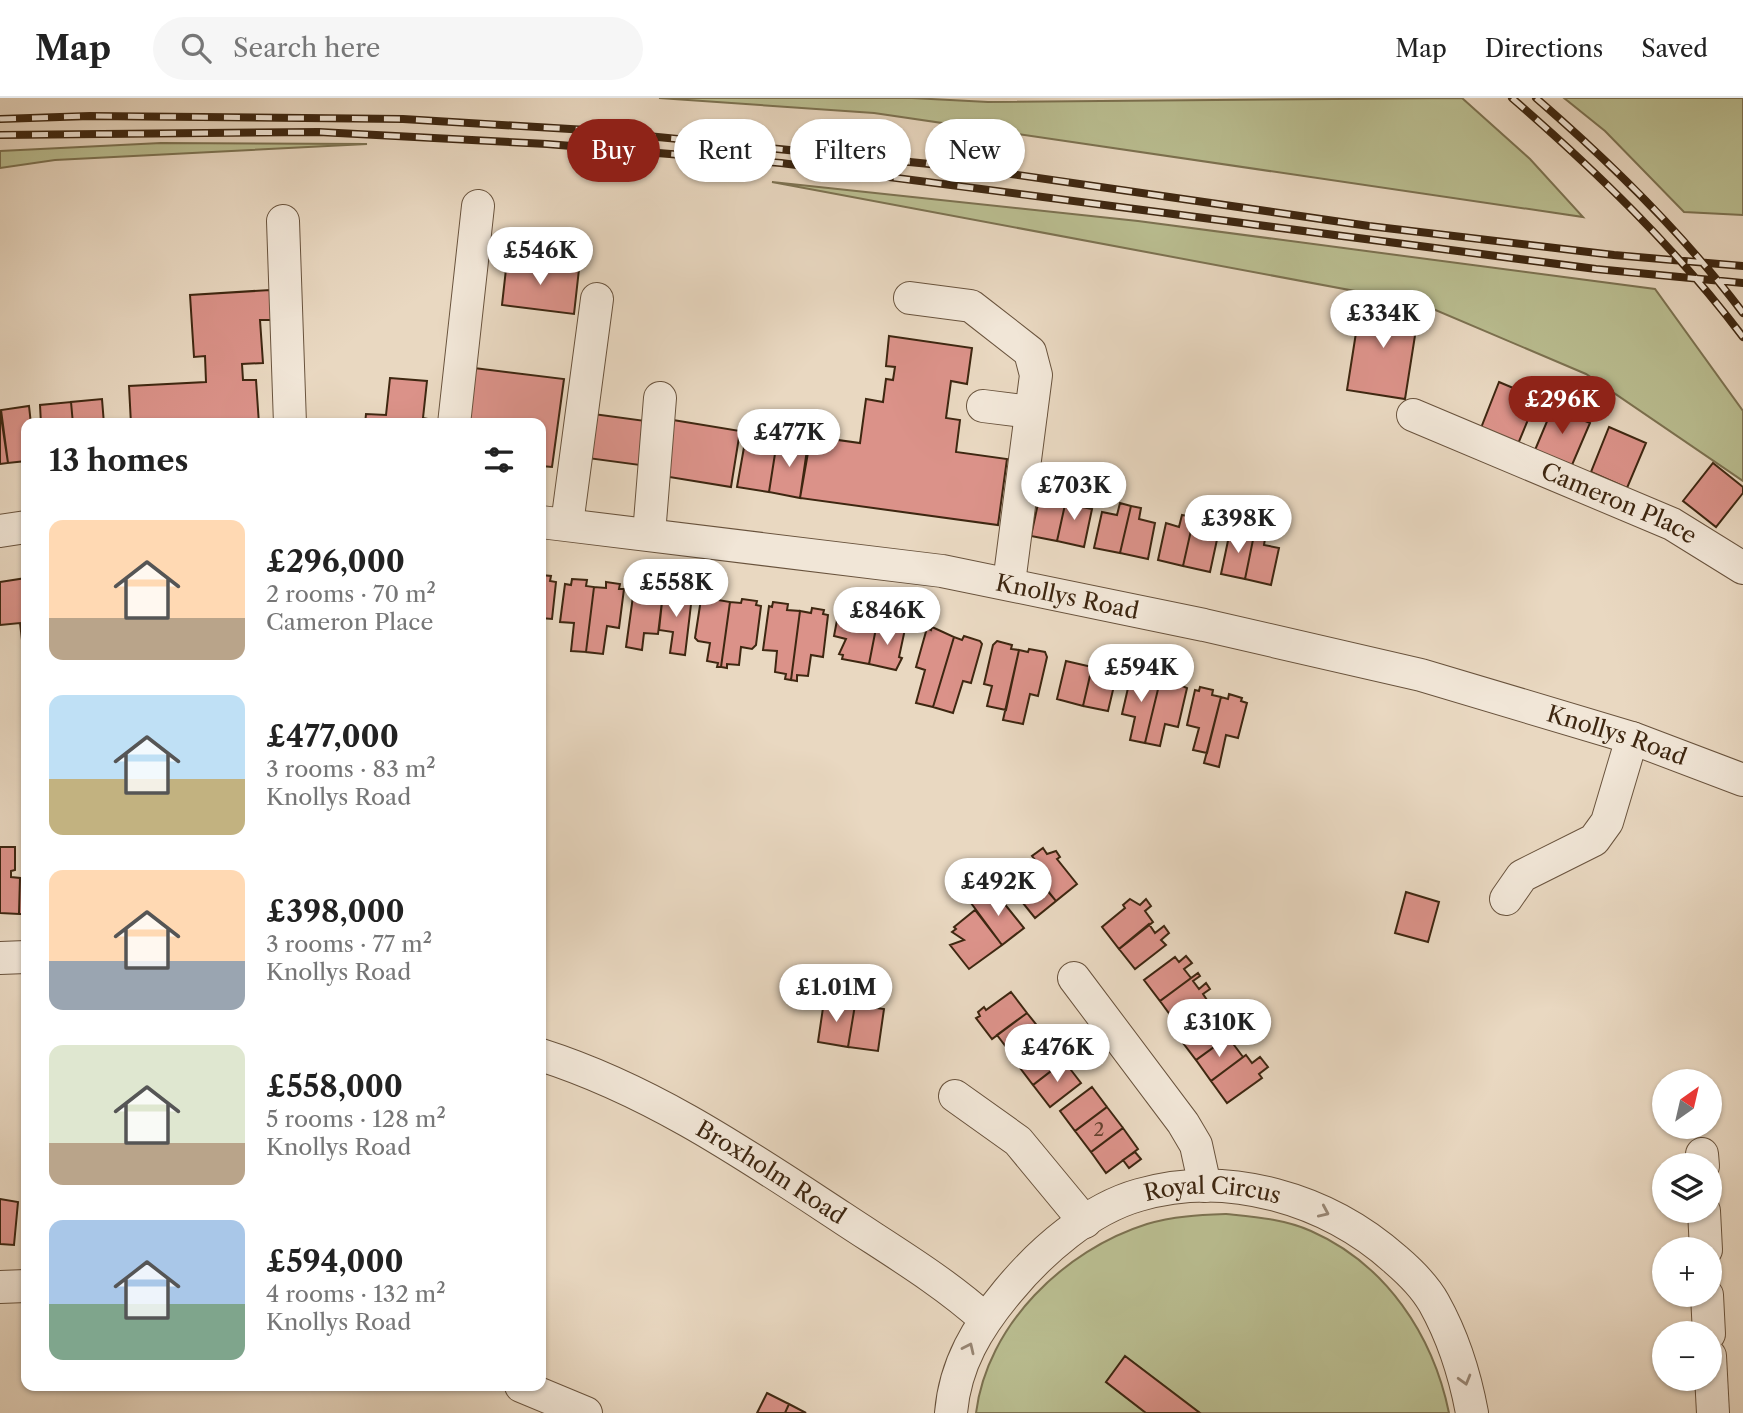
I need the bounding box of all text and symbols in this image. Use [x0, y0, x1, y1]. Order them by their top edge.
search box [153, 17, 643, 80]
text: Map [35, 28, 111, 69]
icon: search [177, 29, 215, 67]
text: Search here [233, 32, 380, 64]
text: Map [1395, 34, 1447, 63]
text: Directions [1485, 34, 1603, 63]
text: Saved [1641, 34, 1708, 63]
chip: Buy [567, 119, 660, 182]
chip: Rent [674, 119, 776, 182]
chip: Filters [790, 119, 911, 182]
chip: New [925, 119, 1025, 182]
pin: £546K [491, 228, 589, 287]
text: £546K [503, 236, 577, 264]
pin: £334K [1334, 290, 1432, 350]
text: £334K [1346, 299, 1420, 327]
pin: £296K [1513, 376, 1611, 436]
text: £296K [1525, 385, 1599, 413]
pin: £477K [740, 410, 838, 469]
text: £477K [753, 418, 825, 446]
icon: filters [480, 441, 518, 479]
text: 13 homes [49, 442, 188, 479]
street label: Cameron Place [1537, 457, 1702, 550]
pin: £703K [1025, 462, 1123, 522]
text: £703K [1037, 471, 1111, 499]
pin: £398K [1189, 496, 1287, 555]
text: £398K [1201, 504, 1275, 532]
text: £296,000 [266, 543, 405, 580]
icon: home [105, 548, 189, 632]
pin: £558K [627, 560, 725, 619]
text: £558K [639, 568, 713, 596]
street label: Knollys Road [993, 568, 1141, 625]
text: 2 rooms · 70 m² [266, 580, 436, 608]
pin: £846K [838, 588, 936, 647]
text: £846K [849, 596, 925, 624]
text: Cameron Place [266, 608, 433, 636]
pin: £594K [1092, 644, 1190, 704]
text: £594K [1104, 653, 1178, 681]
street label: Knollys Road [1544, 699, 1691, 771]
text: £477,000 [266, 718, 399, 755]
icon: home [105, 723, 189, 807]
text: 3 rooms · 83 m² [266, 755, 436, 783]
text: Knollys Road [266, 783, 411, 811]
pin: £492K [949, 858, 1047, 918]
text: £492K [961, 867, 1035, 895]
text: £398,000 [266, 893, 405, 930]
icon: home [105, 898, 189, 982]
text: 3 rooms · 77 m² [266, 930, 432, 958]
text: Knollys Road [266, 958, 411, 986]
pin: £1.01M [779, 964, 893, 1024]
text: £1.01M [795, 973, 877, 1001]
pin: £310K [1170, 1000, 1268, 1059]
text: £310K [1183, 1008, 1255, 1036]
pin: £476K [1008, 1024, 1106, 1084]
text: £476K [1021, 1033, 1093, 1061]
text: £558,000 [266, 1068, 403, 1105]
north arrow [1652, 1069, 1722, 1139]
map controls [1652, 1069, 1722, 1391]
icon: home [105, 1073, 189, 1157]
text: 5 rooms · 128 m² [266, 1105, 446, 1133]
street label: Broxholm Road [691, 1114, 851, 1230]
house number: 2 [1094, 1118, 1105, 1141]
text: Knollys Road [266, 1133, 411, 1161]
button: layers [1652, 1153, 1722, 1223]
street label: Royal Circus [1141, 1172, 1284, 1210]
one-way arrow [1317, 1204, 1329, 1218]
button: + [1652, 1237, 1722, 1307]
text: £594,000 [266, 1243, 404, 1280]
icon: home [105, 1248, 189, 1332]
text: 4 rooms · 132 m² [266, 1280, 446, 1308]
text: Knollys Road [266, 1308, 411, 1336]
button: − [1652, 1321, 1722, 1391]
one-way arrow [961, 1343, 975, 1355]
one-way arrow [1456, 1373, 1471, 1385]

